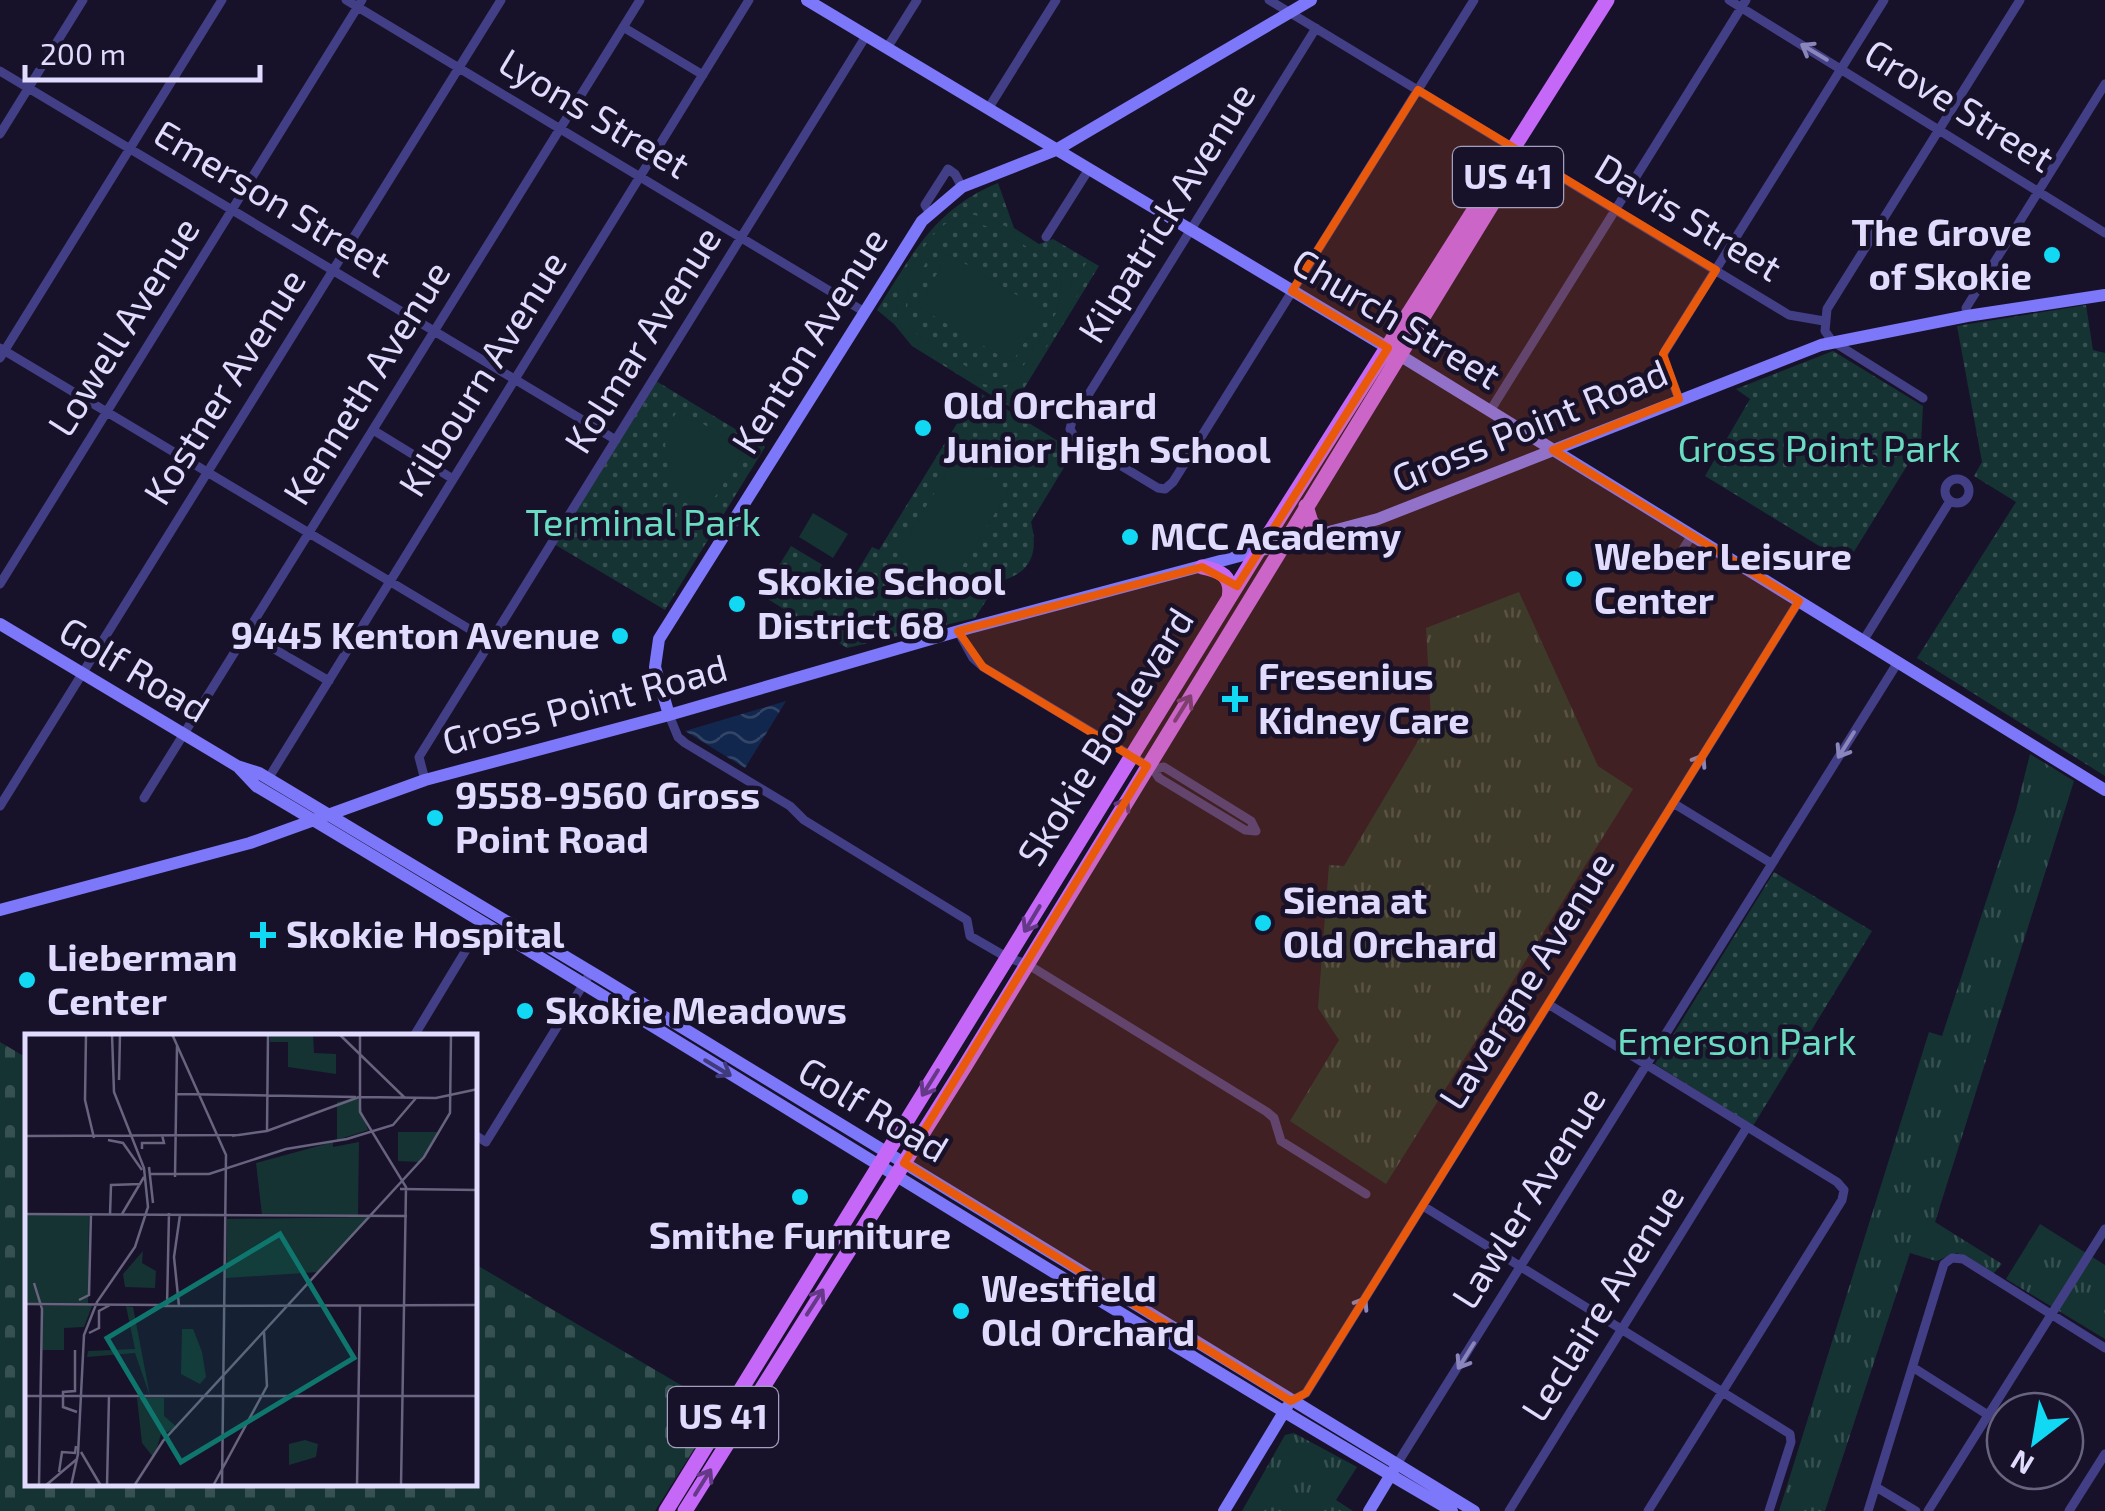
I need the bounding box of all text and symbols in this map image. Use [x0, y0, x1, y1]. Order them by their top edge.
scale bar [25, 20, 260, 82]
street label: Grove Street [1857, 28, 2063, 181]
text: 200 m [40, 35, 126, 71]
street label: Lyons Street [492, 38, 699, 187]
one-way arrow [1800, 42, 1829, 62]
street label: Kilpatrick Avenue [1067, 74, 1264, 350]
street label: Emerson Street [147, 109, 399, 286]
street label: Davis Street [1588, 143, 1790, 290]
road number: US 41 [1453, 147, 1563, 207]
street label: Lowell Avenue [37, 208, 208, 444]
place label: The Grove of Skokie [1851, 208, 2032, 298]
street label: Kolmar Avenue [553, 217, 729, 461]
street label: Kenton Avenue [721, 219, 896, 461]
street label: Church Street [1285, 237, 1510, 397]
street label: Kilbourn Avenue [388, 242, 575, 504]
marker: The Grove of Skokie [2041, 244, 2063, 266]
street label: Kenneth Avenue [272, 252, 459, 512]
street label: Kostner Avenue [132, 260, 314, 512]
street label: Gross Point Road [1385, 348, 1674, 500]
place label: Old Orchard Junior High School [943, 381, 1271, 471]
marker: Old Orchard Junior High School [912, 417, 934, 439]
park label: Gross Point Park [1677, 424, 1961, 470]
park label: Terminal Park [525, 498, 761, 544]
place label: MCC Academy [1150, 512, 1402, 558]
marker: MCC Academy [1119, 526, 1141, 548]
place label: Weber Leisure Center [1594, 532, 1852, 622]
place label: Skokie School District 68 [757, 557, 1006, 647]
marker: Weber Leisure Center [1563, 568, 1585, 590]
marker: Skokie School District 68 [726, 593, 748, 615]
street label: Skokie Boulevard [1007, 599, 1202, 873]
street label: Golf Road [52, 606, 218, 731]
place label: 9445 Kenton Avenue [231, 611, 600, 657]
marker: 9445 Kenton Avenue [609, 625, 631, 647]
street label: Gross Point Road [437, 643, 732, 763]
place label: Fresenius Kidney Care [1258, 652, 1470, 742]
marker: Fresenius Kidney Care [1222, 686, 1248, 712]
one-way arrow [1172, 695, 1193, 723]
one-way arrow [1836, 730, 1856, 759]
one-way arrow [1685, 753, 1706, 782]
place label: 9558-9560 Gross Point Road [455, 771, 760, 861]
one-way arrow [1110, 797, 1130, 826]
marker: 9558-9560 Gross Point Road [424, 807, 446, 829]
street label: Lavergne Avenue [1428, 843, 1623, 1117]
place label: Siena at Old Orchard [1283, 876, 1497, 966]
one-way arrow [1022, 904, 1042, 932]
place label: Skokie Hospital [286, 910, 565, 956]
marker: Siena at Old Orchard [1252, 912, 1274, 934]
marker: Skokie Hospital [250, 922, 276, 948]
place label: Lieberman Center [47, 933, 238, 1023]
marker: Lieberman Center [16, 969, 38, 991]
place label: Skokie Meadows [545, 986, 847, 1032]
marker: Skokie Meadows [514, 1000, 536, 1022]
park label: Emerson Park [1617, 1017, 1857, 1063]
inset map [25, 1034, 478, 1486]
street label: Golf Road [791, 1046, 957, 1171]
one-way arrow [703, 1058, 732, 1078]
one-way arrow [920, 1068, 940, 1097]
street label: Lawler Avenue [1441, 1078, 1614, 1316]
street label: Leclaire Avenue [1510, 1175, 1692, 1429]
marker: Smithe Furniture [789, 1186, 811, 1208]
place label: Smithe Furniture [649, 1211, 951, 1257]
place label: Westfield Old Orchard [981, 1264, 1195, 1354]
one-way arrow [805, 1289, 826, 1317]
one-way arrow [1347, 1297, 1368, 1325]
marker: Westfield Old Orchard [950, 1300, 972, 1322]
one-way arrow [1456, 1342, 1476, 1370]
road number: US 41 [668, 1387, 778, 1447]
north arrow [1985, 1391, 2085, 1491]
text: N [2004, 1444, 2039, 1483]
one-way arrow [693, 1468, 713, 1497]

